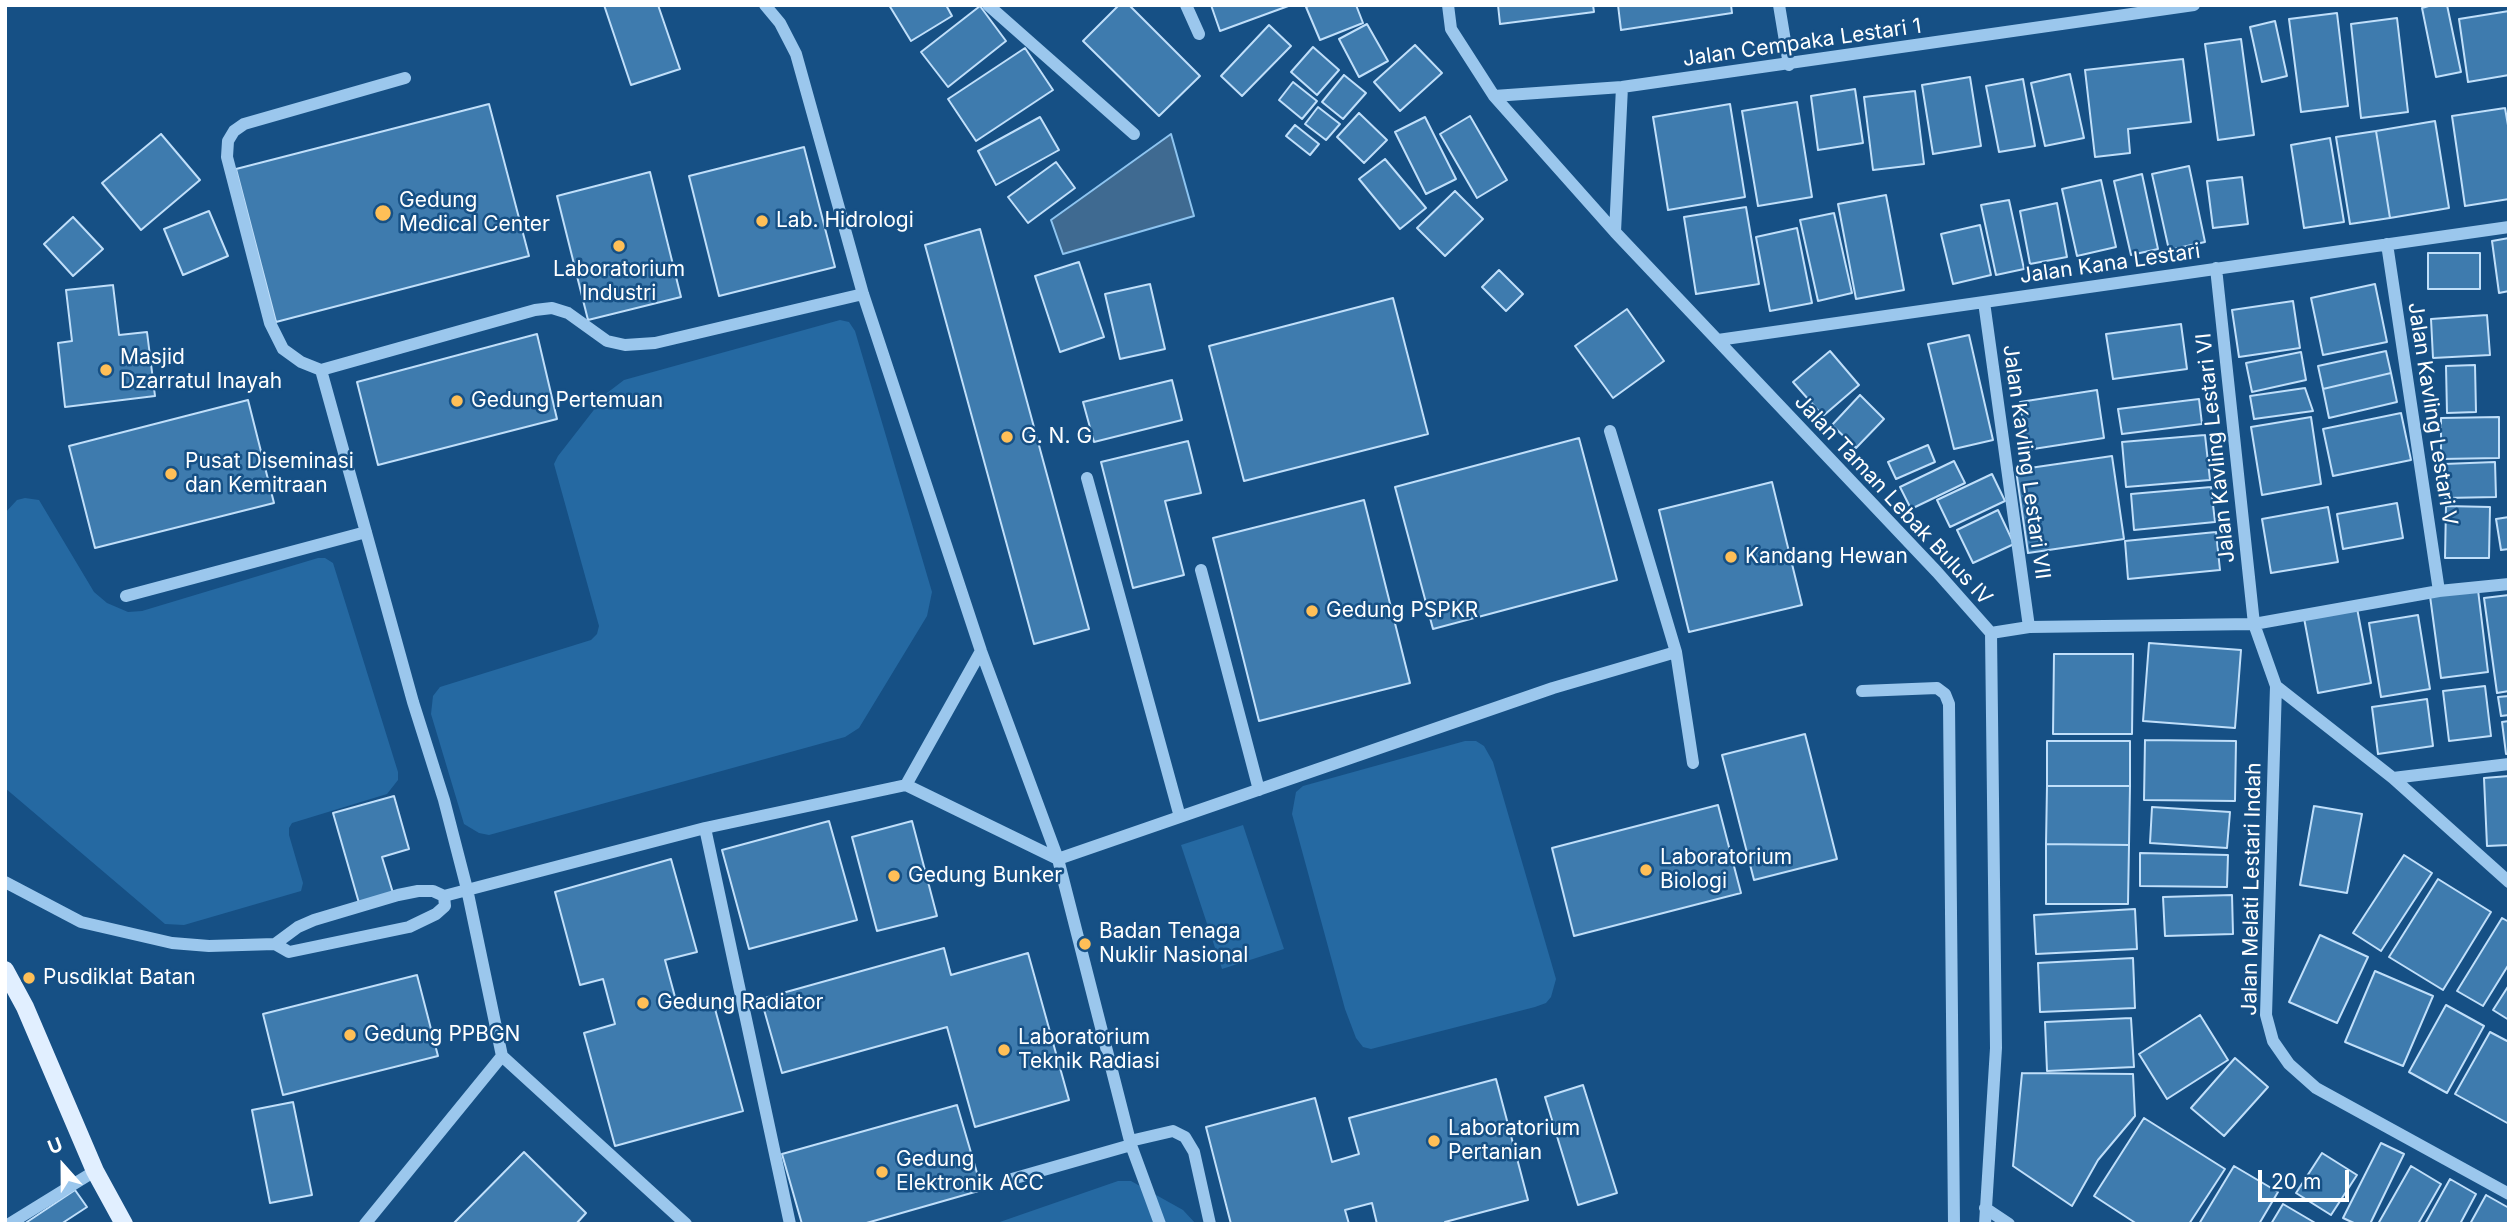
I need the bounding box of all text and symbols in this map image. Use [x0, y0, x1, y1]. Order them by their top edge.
street label: Jalan Cempaka Lestari 1 [1681, 14, 1923, 72]
place label: Gedung Medical Center [399, 188, 550, 238]
marker: Gedung Medical Center [373, 203, 393, 223]
place label: Lab. Hidrologi [776, 208, 914, 234]
marker: Lab. Hidrologi [754, 213, 770, 229]
marker: Laboratorium Industri [611, 238, 627, 254]
street label: Jalan Kana Lestari [2018, 239, 2202, 289]
place label: Laboratorium Industri [553, 257, 685, 307]
street label: Jalan Kavling Lestari V [2402, 301, 2462, 527]
street label: Jalan Kavling Lestari VI [2191, 332, 2241, 564]
street label: Jalan Kavling Lestari VII [1997, 343, 2055, 581]
place label: Masjid Dzarratul Inayah [120, 345, 282, 395]
marker: Masjid Dzarratul Inayah [98, 362, 114, 378]
place label: Gedung Pertemuan [471, 388, 663, 414]
street label: Jalan Taman Lebak Bulus IV [1789, 390, 1997, 610]
marker: Gedung Pertemuan [449, 393, 465, 409]
place label: G. N. G [1021, 424, 1092, 450]
marker: G. N. G [999, 429, 1015, 445]
place label: Pusat Diseminasi dan Kemitraan [185, 449, 354, 499]
marker: Pusat Diseminasi dan Kemitraan [163, 466, 179, 482]
place label: Kandang Hewan [1745, 544, 1908, 570]
marker: Kandang Hewan [1723, 549, 1739, 565]
place label: Gedung PSPKR [1326, 598, 1478, 624]
marker: Gedung PSPKR [1304, 603, 1320, 619]
street label: Jalan Melati Lestari Indah [2237, 762, 2267, 1016]
place label: Laboratorium Biologi [1660, 845, 1792, 895]
marker: Laboratorium Biologi [1638, 862, 1654, 878]
place label: Gedung Bunker [908, 863, 1062, 889]
marker: Gedung Bunker [886, 868, 902, 884]
place label: Badan Tenaga Nuklir Nasional [1099, 919, 1248, 969]
marker: Badan Tenaga Nuklir Nasional [1077, 936, 1093, 952]
place label: Pusdiklat Batan [43, 965, 196, 991]
marker: Pusdiklat Batan [21, 970, 37, 986]
place label: Gedung Radiator [657, 990, 823, 1016]
marker: Gedung Radiator [635, 995, 651, 1011]
place label: Gedung PPBGN [364, 1022, 520, 1048]
place label: Laboratorium Teknik Radiasi [1018, 1025, 1160, 1075]
marker: Gedung PPBGN [342, 1027, 358, 1043]
marker: Laboratorium Teknik Radiasi [996, 1042, 1012, 1058]
place label: Laboratorium Pertanian [1448, 1116, 1580, 1166]
north arrow [28, 1131, 98, 1201]
text: U [45, 1133, 66, 1159]
marker: Laboratorium Pertanian [1426, 1133, 1442, 1149]
place label: Gedung Elektronik ACC [896, 1147, 1044, 1197]
scale bar [2262, 1156, 2353, 1200]
marker: Gedung Elektronik ACC [874, 1164, 890, 1180]
text: 20 m [2271, 1169, 2321, 1194]

